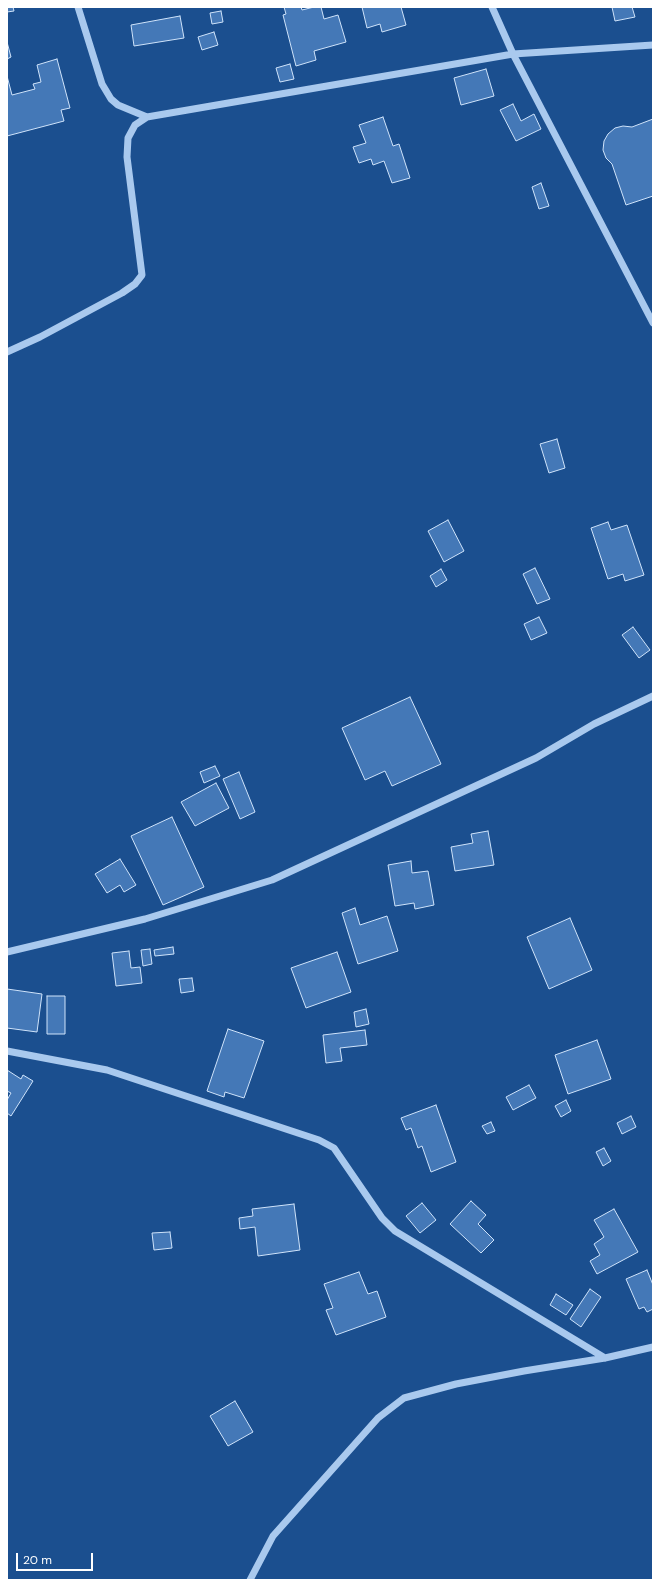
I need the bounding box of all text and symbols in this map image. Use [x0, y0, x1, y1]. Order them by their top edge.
scale bar [18, 1545, 95, 1571]
text: 20 m [23, 1552, 52, 1568]

